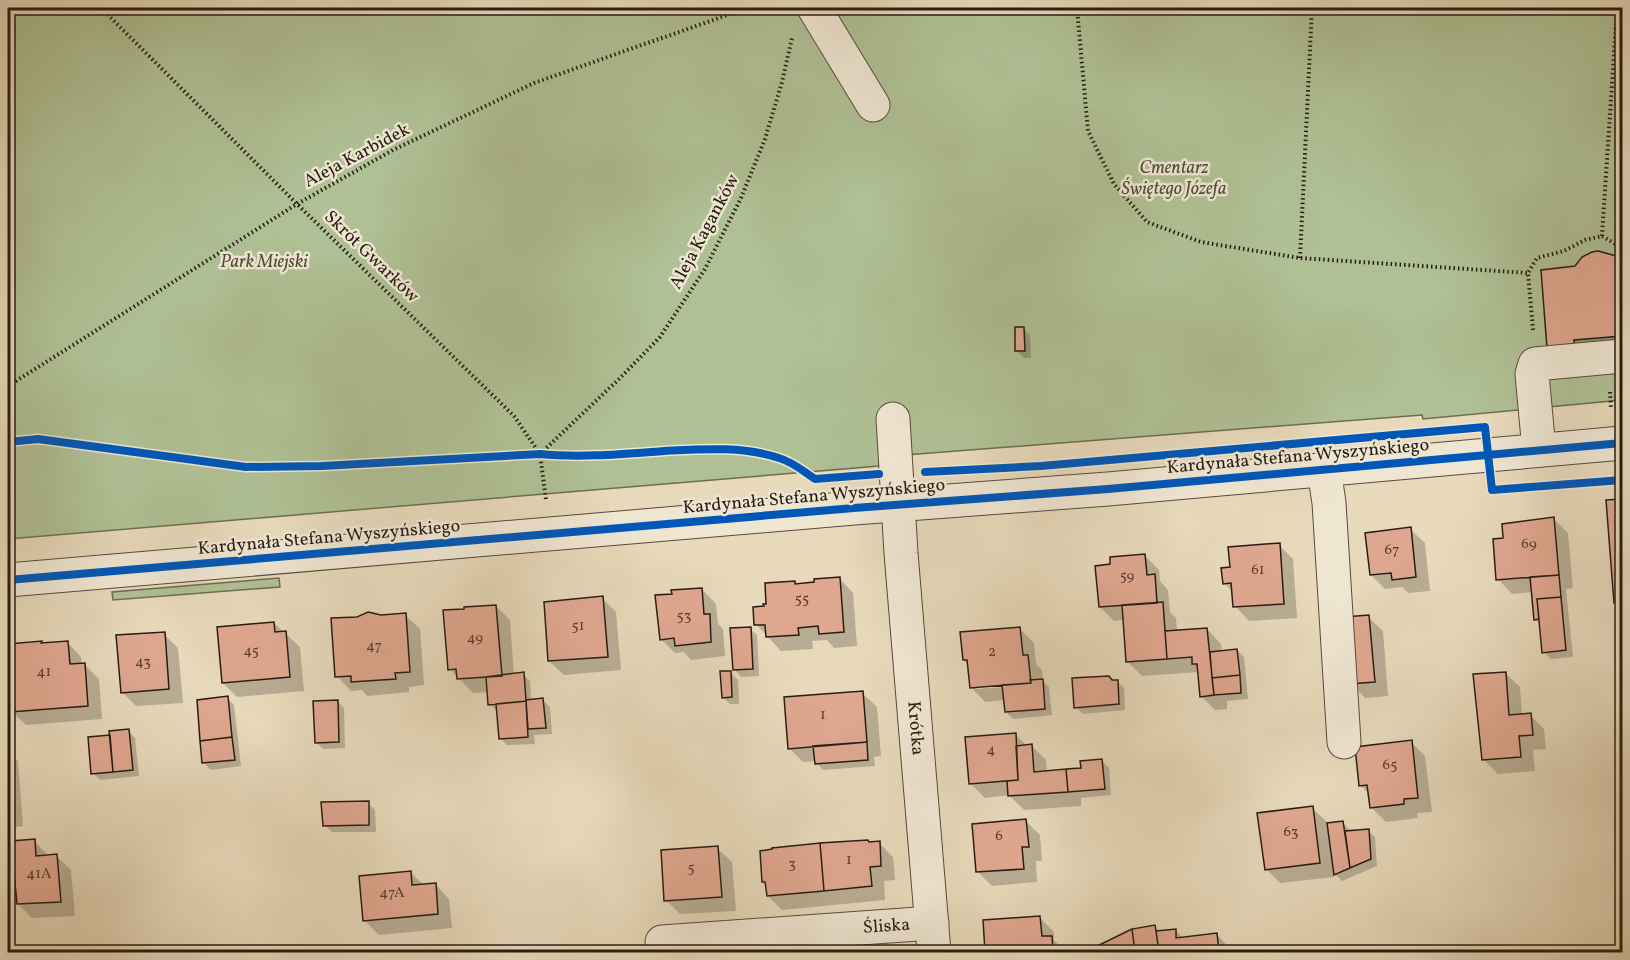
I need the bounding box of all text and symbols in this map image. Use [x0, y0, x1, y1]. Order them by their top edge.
street label: Aleja Karbidek [300, 117, 415, 194]
park label: Cmentarz Świętego Józefa [1122, 156, 1226, 202]
street label: Aleja Kaganków [664, 170, 746, 294]
street label: Skrót Gwarków [318, 205, 424, 309]
park label: Park Miejski [220, 250, 308, 275]
street label: Kardynała Stefana Wyszyńskiego [1166, 433, 1430, 481]
street label: Kardynała Stefana Wyszyńskiego [682, 473, 946, 521]
street label: Kardynała Stefana Wyszyńskiego [197, 514, 461, 562]
house number: 69 [1521, 534, 1537, 555]
house number: 67 [1385, 540, 1399, 561]
house number: 61 [1251, 560, 1265, 581]
house number: 59 [1120, 566, 1135, 587]
house number: 55 [795, 589, 809, 610]
house number: 53 [677, 606, 691, 627]
house number: 51 [571, 616, 585, 637]
house number: 49 [467, 628, 483, 649]
house number: 47 [366, 636, 382, 657]
house number: 45 [243, 641, 259, 662]
house number: 2 [988, 642, 996, 663]
house number: 43 [135, 652, 151, 673]
house number: 41 [37, 662, 51, 683]
street label: Krótka [901, 700, 930, 756]
house number: 1 [820, 705, 826, 726]
house number: 4 [987, 740, 996, 761]
house number: 65 [1383, 755, 1397, 776]
house number: 63 [1283, 822, 1299, 843]
house number: 6 [995, 826, 1003, 847]
house number: 1 [846, 850, 852, 871]
house number: 3 [788, 854, 796, 875]
house number: 5 [687, 858, 695, 879]
house number: 41A [26, 864, 52, 885]
house number: 47A [379, 883, 405, 904]
street label: Śliska [862, 912, 911, 940]

